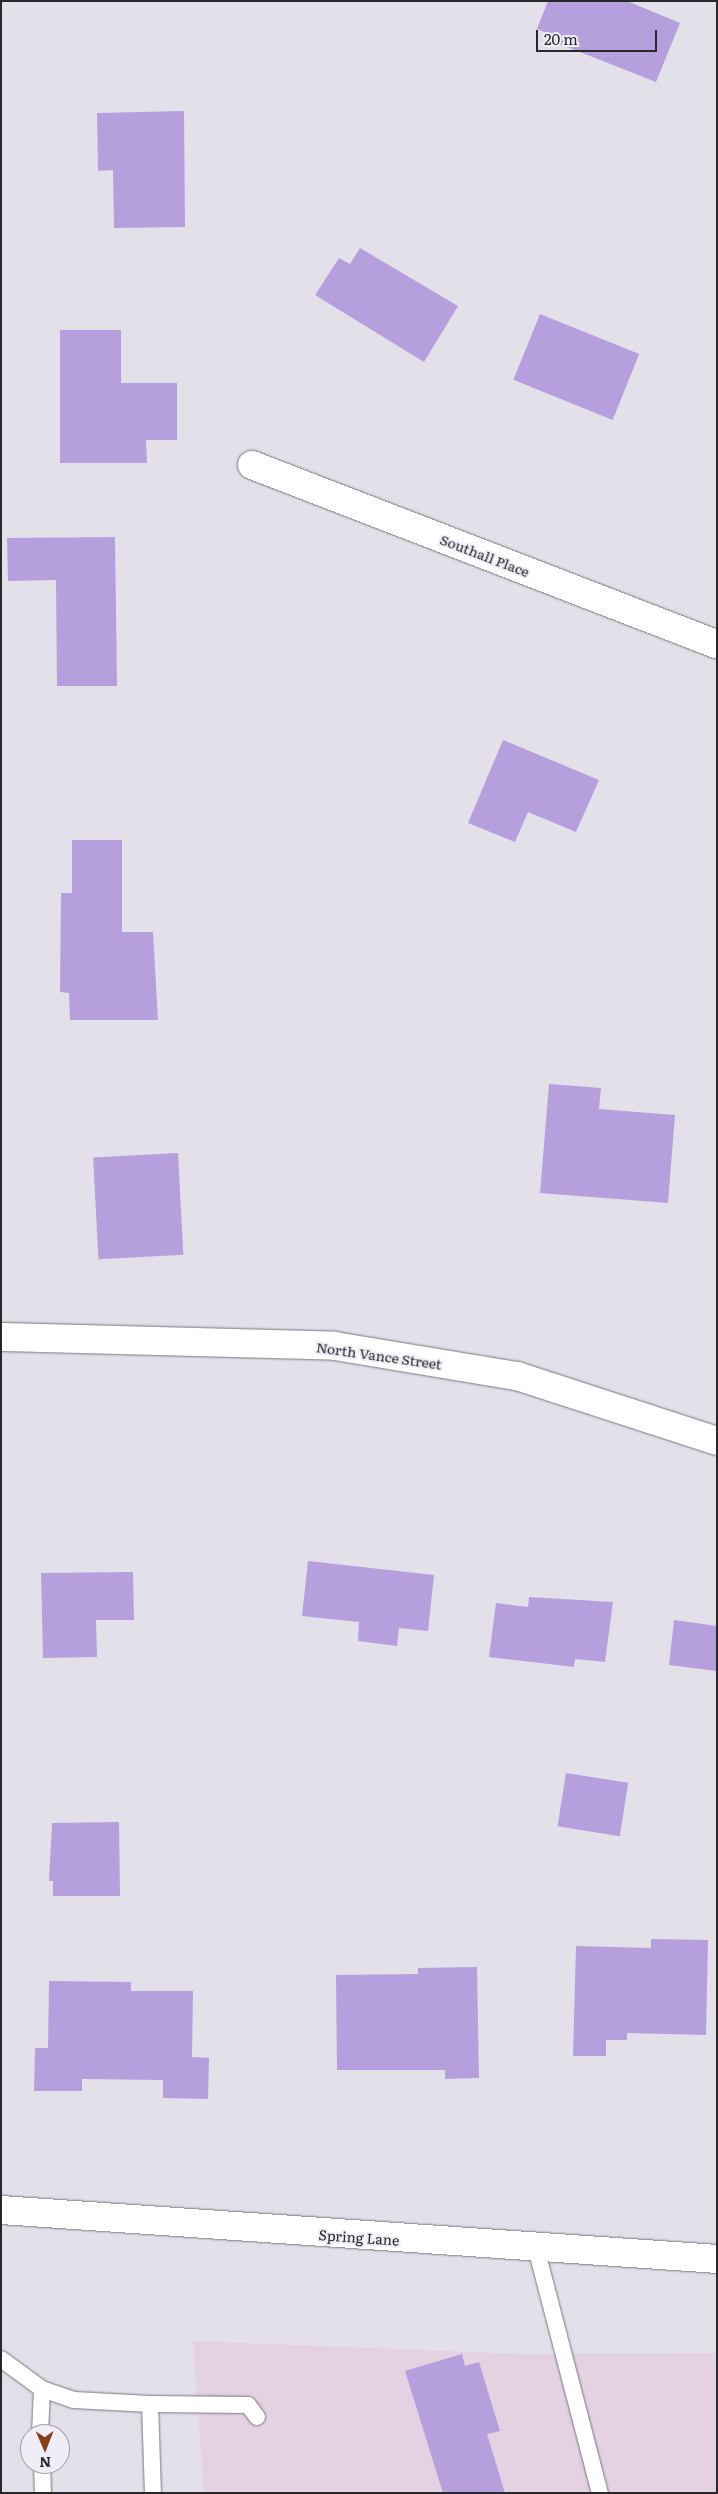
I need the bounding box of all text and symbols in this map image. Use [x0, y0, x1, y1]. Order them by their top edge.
scale bar [538, 20, 659, 52]
text: 20 m [544, 27, 578, 50]
street label: Southall Place [438, 530, 532, 580]
street label: North Vance Street [315, 1338, 443, 1372]
street label: Spring Lane [318, 2226, 400, 2248]
north arrow [20, 2424, 70, 2474]
text: N [39, 2453, 51, 2473]

